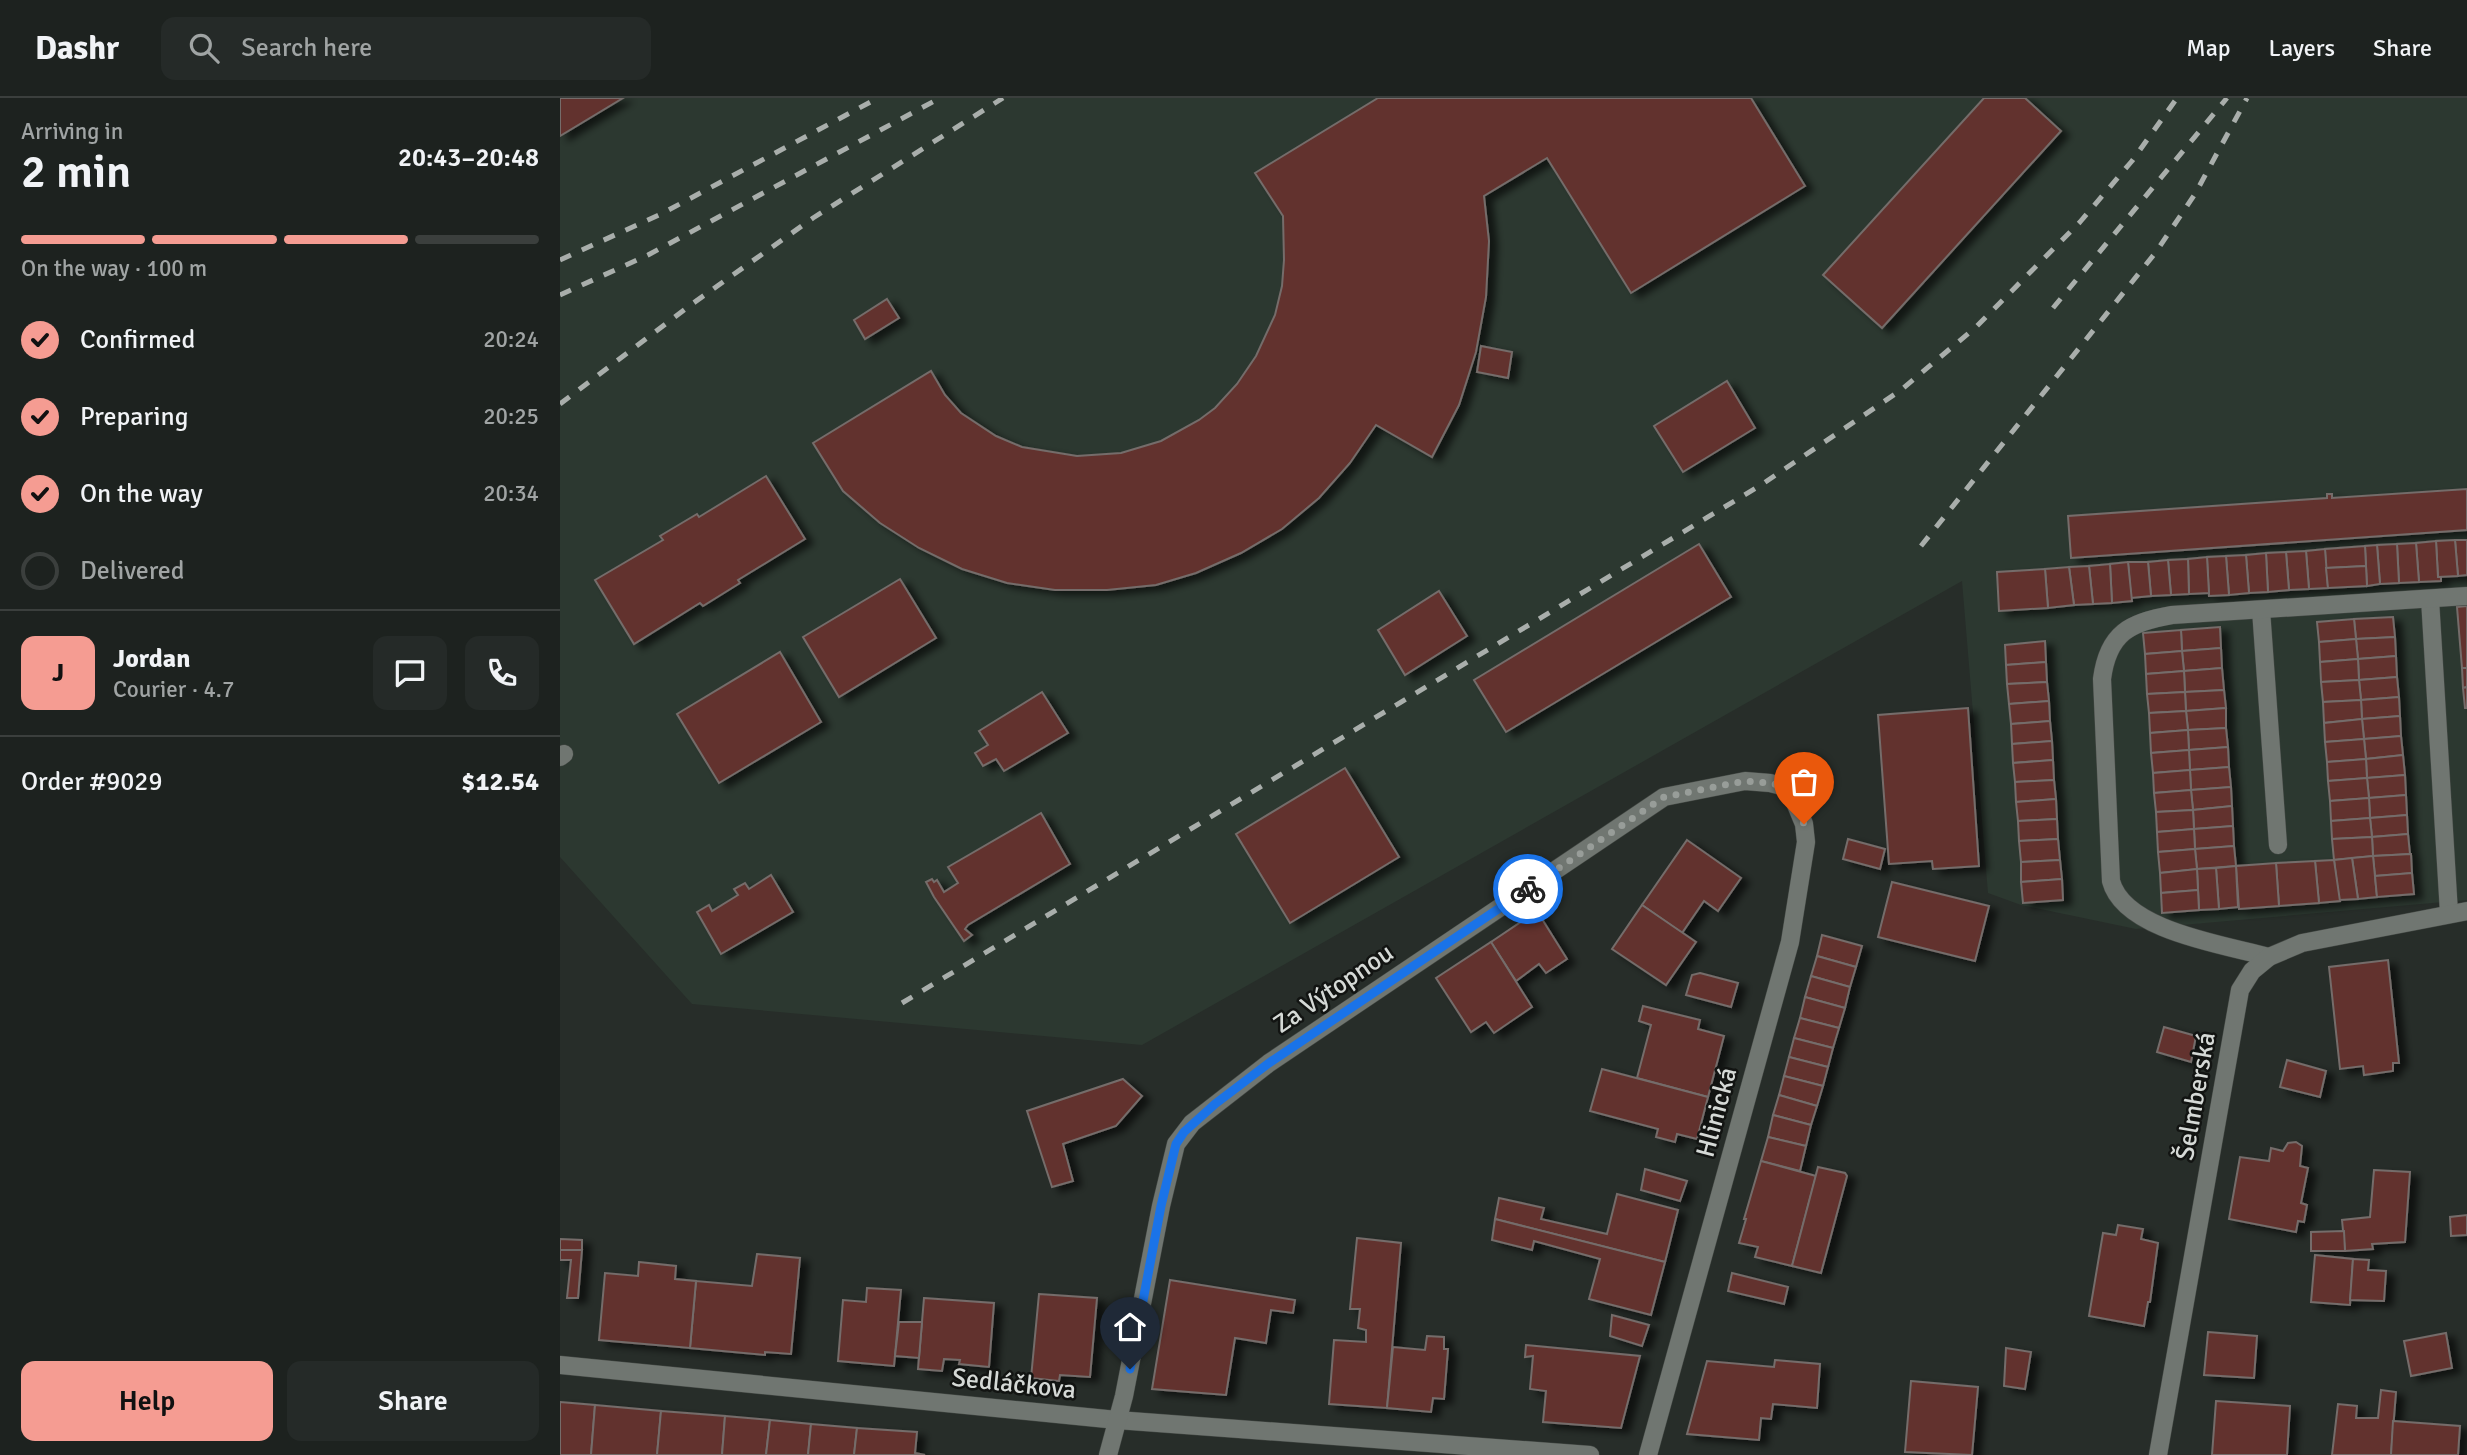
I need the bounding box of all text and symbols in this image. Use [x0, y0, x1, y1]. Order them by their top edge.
search box [161, 17, 651, 80]
text: Dashr [35, 28, 119, 69]
icon: search [185, 29, 223, 67]
text: Search here [241, 32, 372, 64]
text: Map [2186, 33, 2231, 63]
text: Layers [2269, 33, 2335, 63]
text: Share [2373, 33, 2432, 63]
text: Arriving in [21, 117, 123, 146]
text: 20:43–20:48 [398, 142, 539, 174]
text: 2 min [21, 144, 131, 200]
text: On the way · 100 m [21, 254, 207, 283]
icon: check [21, 321, 59, 359]
text: Confirmed [80, 324, 195, 356]
text: 20:24 [483, 325, 539, 354]
icon: check [21, 398, 59, 436]
text: Preparing [80, 401, 188, 433]
text: 20:25 [483, 402, 539, 431]
icon: check [21, 475, 59, 513]
text: On the way [80, 478, 203, 510]
text: 20:34 [483, 479, 539, 508]
text: Delivered [80, 555, 185, 587]
button: chat [373, 636, 447, 710]
button: phone [465, 636, 539, 710]
text: Jordan [113, 643, 190, 675]
text: J [52, 657, 64, 689]
text: Courier · 4.7 [113, 675, 234, 704]
pin [1774, 752, 1834, 824]
icon: bag [1785, 763, 1823, 801]
text: Order #9029 [21, 766, 162, 798]
text: $12.54 [461, 766, 539, 798]
courier [1493, 854, 1563, 924]
icon: bike [1509, 870, 1547, 908]
street label: Za Výtopnou [1267, 937, 1400, 1041]
street label: Šelmberská [2169, 1030, 2223, 1163]
street label: Hlinická [1690, 1064, 1744, 1161]
pin [1100, 1297, 1160, 1369]
icon: home [1111, 1308, 1149, 1346]
button: Help [21, 1361, 273, 1441]
button: Share [287, 1361, 539, 1441]
street label: Sedláčkova [950, 1362, 1078, 1406]

